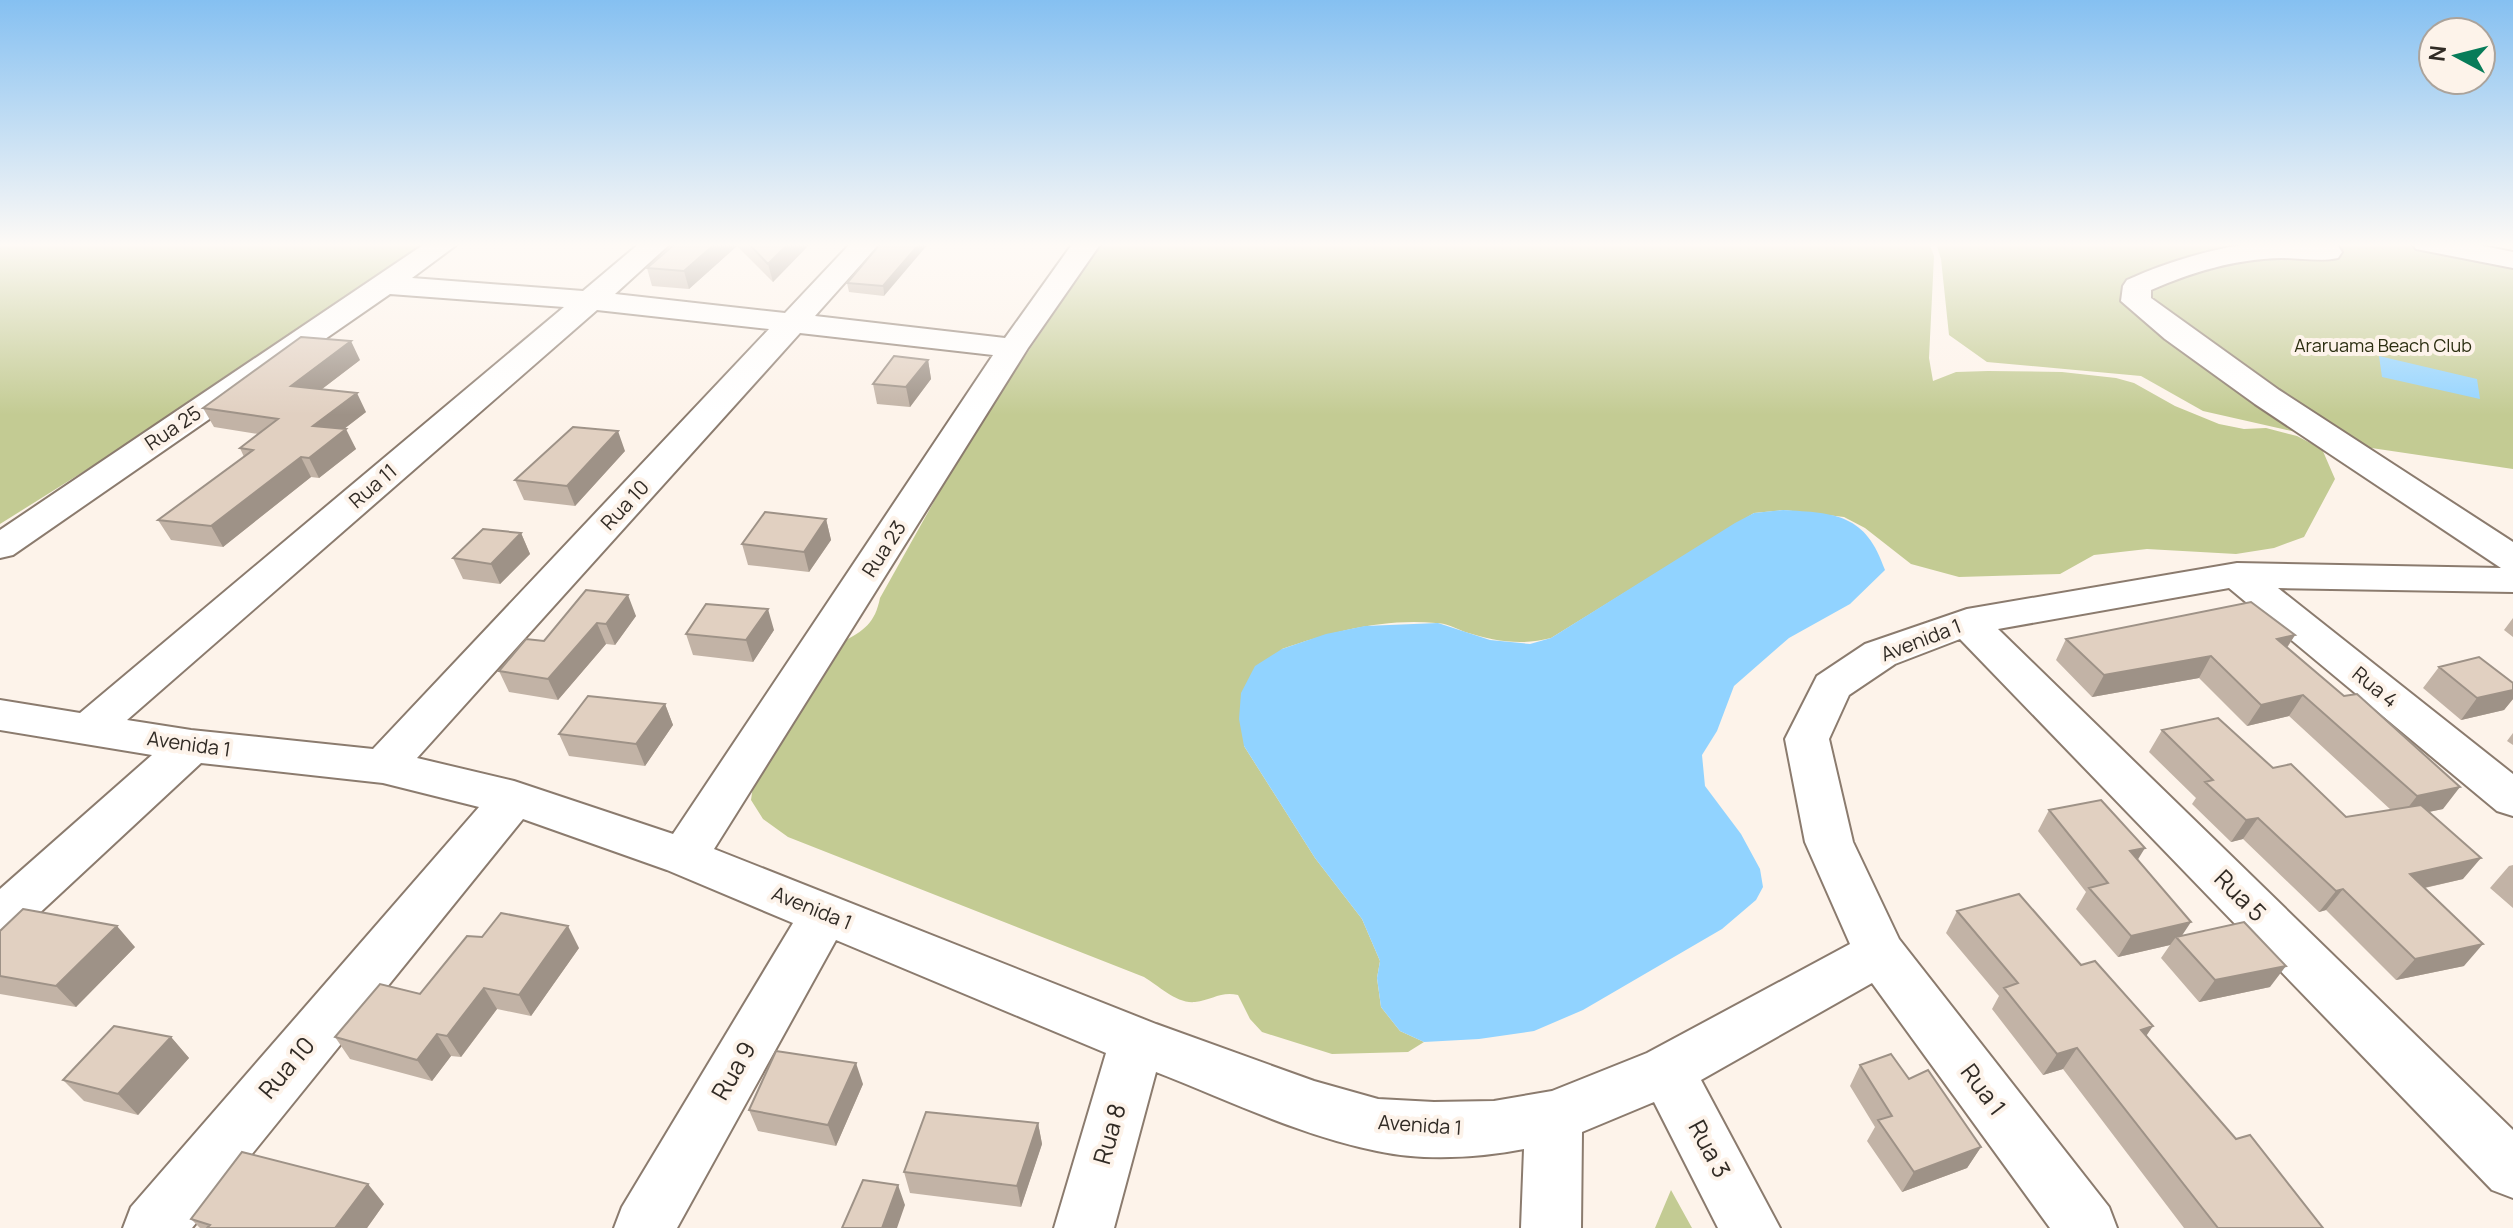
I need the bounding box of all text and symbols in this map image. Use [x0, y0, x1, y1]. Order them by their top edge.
north arrow [2417, 16, 2497, 96]
text: N [2421, 44, 2453, 63]
park label: Araruama Beach Club [2294, 333, 2472, 357]
street label: Rua 25 [139, 399, 206, 456]
street label: Rua 11 [343, 457, 402, 514]
street label: Rua 10 [594, 474, 655, 536]
street label: Rua 23 [855, 515, 912, 582]
street label: Avenida 1 [1877, 612, 1965, 667]
street label: Rua 4 [2347, 660, 2404, 713]
street label: Avenida 1 [145, 724, 233, 763]
street label: Rua 5 [2208, 862, 2274, 928]
street label: Avenida 1 [768, 879, 856, 936]
street label: Rua 10 [250, 1029, 321, 1105]
street label: Rua 9 [703, 1035, 763, 1106]
street label: Rua 1 [1954, 1056, 2014, 1122]
street label: Rua 8 [1084, 1100, 1133, 1168]
street label: Avenida 1 [1377, 1108, 1463, 1141]
street label: Rua 3 [1681, 1114, 1739, 1183]

